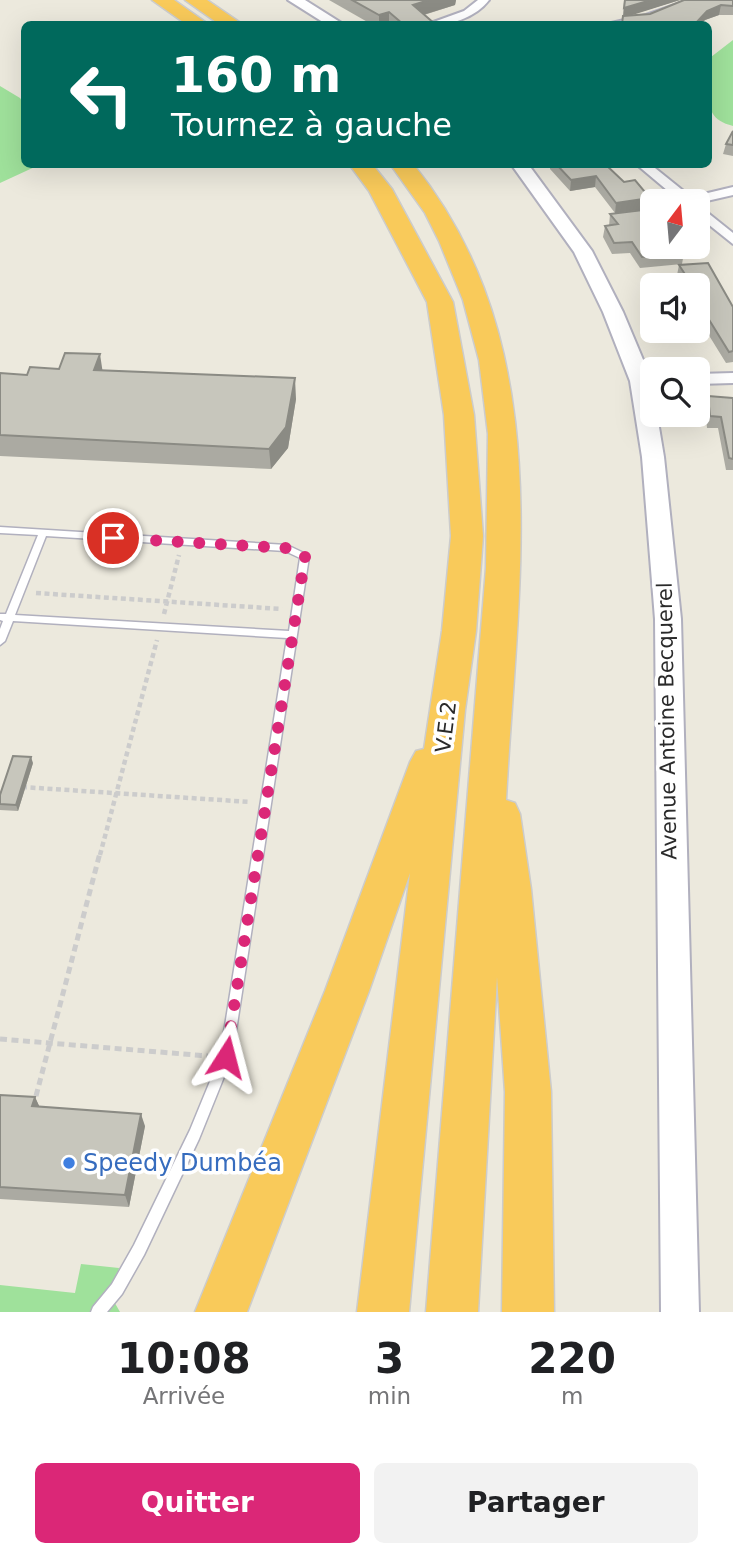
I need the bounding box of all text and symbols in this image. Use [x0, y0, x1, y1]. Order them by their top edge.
text: 160 m [171, 47, 341, 104]
icon: left [56, 49, 147, 140]
text: Tournez à gauche [171, 106, 452, 144]
north arrow [640, 189, 710, 259]
map controls [640, 189, 710, 427]
button: sound [640, 273, 710, 343]
button: search [640, 357, 710, 427]
pin [83, 508, 143, 568]
icon: arrive [94, 519, 132, 557]
street label: Avenue Antoine Becquerel [653, 582, 681, 860]
street label: V.E.2 [431, 700, 461, 754]
position arrow [189, 1020, 263, 1094]
place label: Speedy Dumbéa [83, 1149, 282, 1177]
marker: Speedy Dumbéa [61, 1155, 77, 1171]
text: 10:08 [117, 1334, 251, 1383]
text: 3 [375, 1334, 404, 1383]
text: 220 [528, 1334, 616, 1383]
text: Arrivée [143, 1383, 225, 1409]
text: min [368, 1383, 411, 1409]
text: m [561, 1383, 583, 1409]
button: Quitter [35, 1463, 360, 1543]
button: Partager [374, 1463, 698, 1543]

